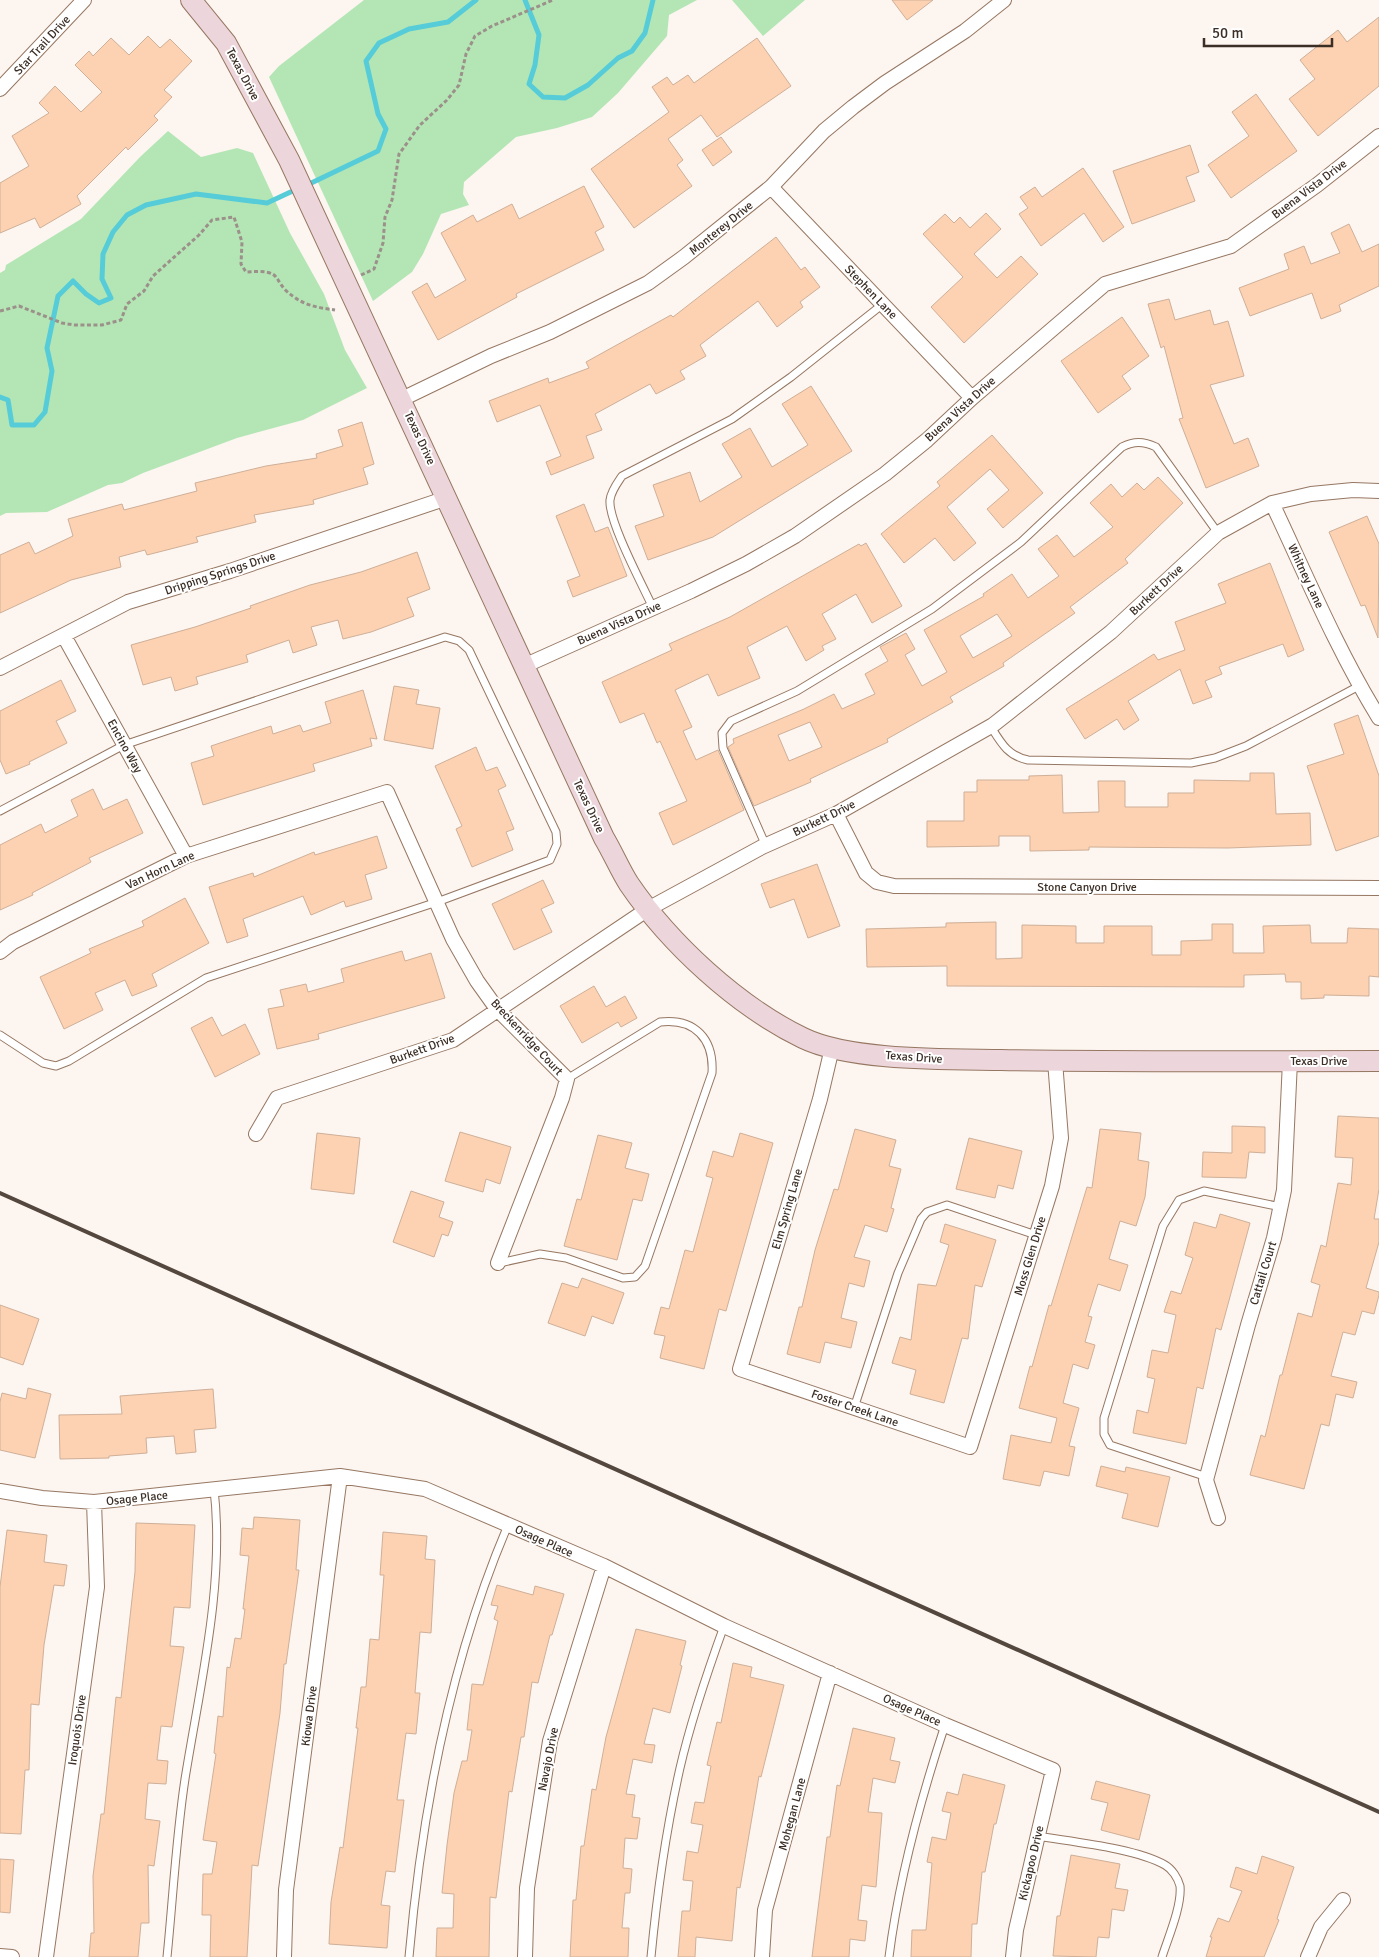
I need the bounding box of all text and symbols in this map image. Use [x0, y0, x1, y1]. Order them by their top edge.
street label: Star Trail Drive [11, 12, 74, 78]
scale bar [1204, 15, 1332, 47]
text: 50 m [1212, 24, 1243, 42]
street label: Texas Drive [223, 45, 263, 103]
street label: Buena Vista Drive [1269, 156, 1350, 223]
street label: Monterey Drive [686, 198, 756, 259]
street label: Stephen Lane [841, 262, 900, 323]
street label: Buena Vista Drive [922, 374, 999, 445]
street label: Texas Drive [401, 409, 438, 467]
street label: Whitney Lane [1284, 542, 1327, 611]
street label: Dripping Springs Drive [163, 548, 277, 598]
street label: Burkett Drive [1126, 562, 1186, 619]
street label: Buena Vista Drive [575, 598, 663, 649]
street label: Encino Way [104, 717, 146, 776]
street label: Texas Drive [570, 777, 607, 835]
street label: Burkett Drive [790, 797, 858, 840]
street label: Van Horn Lane [123, 848, 197, 893]
street label: Stone Canyon Drive [1037, 880, 1137, 895]
street label: Breckenridge Court [487, 996, 566, 1079]
street label: Burkett Drive [388, 1031, 457, 1068]
street label: Texas Drive [885, 1048, 943, 1067]
street label: Texas Drive [1290, 1054, 1348, 1069]
street label: Elm Spring Lane [769, 1167, 806, 1251]
street label: Moss Glen Drive [1011, 1215, 1050, 1298]
street label: Cattail Court [1247, 1239, 1280, 1307]
street label: Foster Creek Lane [809, 1386, 901, 1430]
street label: Osage Place [105, 1488, 169, 1509]
street label: Osage Place [512, 1522, 575, 1561]
street label: Kiowa Drive [298, 1685, 321, 1747]
street label: Osage Place [880, 1691, 943, 1730]
street label: Iroquois Drive [65, 1694, 90, 1766]
street label: Navajo Drive [535, 1726, 562, 1792]
street label: Mohegan Lane [776, 1776, 809, 1852]
street label: Kickapoo Drive [1016, 1824, 1047, 1902]

